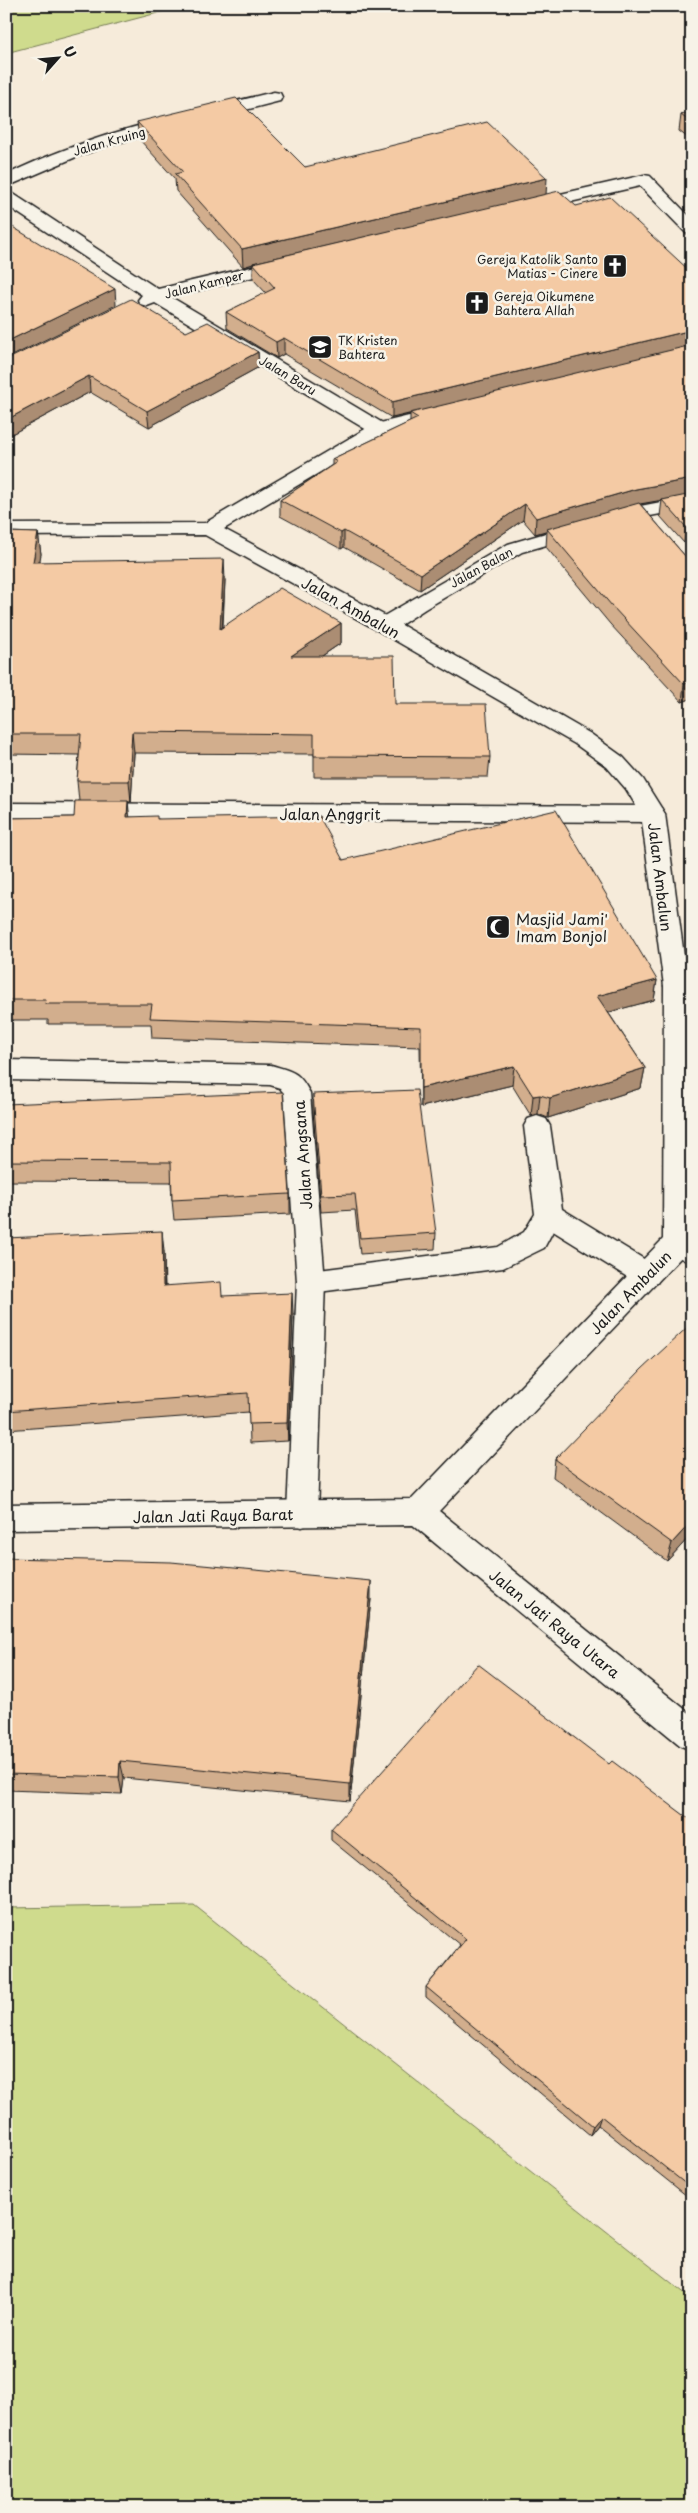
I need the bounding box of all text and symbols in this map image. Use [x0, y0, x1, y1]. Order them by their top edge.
north arrow [32, 32, 82, 82]
text: U [58, 42, 82, 61]
street label: Jalan Kruing [71, 122, 147, 160]
place label: Gereja Katolik Santo Matias - Cinere [477, 250, 598, 282]
church icon: Gereja Katolik Santo Matias - Cinere [602, 253, 628, 279]
street label: Jalan Kamper [162, 265, 246, 303]
place label: Gereja Oikumene Bahtera Allah [494, 287, 595, 319]
church icon: Gereja Oikumene Bahtera Allah [464, 290, 490, 316]
place label: TK Kristen Bahtera [338, 331, 398, 363]
school or university icon: TK Kristen Bahtera [307, 334, 333, 360]
street label: Jalan Baru [256, 351, 320, 399]
street label: Jalan Balan [446, 542, 516, 592]
street label: Jalan Ambalun [298, 570, 404, 644]
street label: Jalan Anggrit [279, 802, 381, 825]
street label: Jalan Ambalun [643, 821, 679, 933]
place label: Masjid Jami' Imam Bonjol [516, 907, 608, 947]
mosque icon: Masjid Jami' Imam Bonjol [485, 914, 511, 940]
street label: Jalan Angsana [287, 1099, 317, 1210]
street label: Jalan Ambalun [584, 1245, 676, 1339]
street label: Jalan Jati Raya Barat [133, 1502, 293, 1528]
street label: Jalan Jati Raya Utara [485, 1563, 626, 1683]

